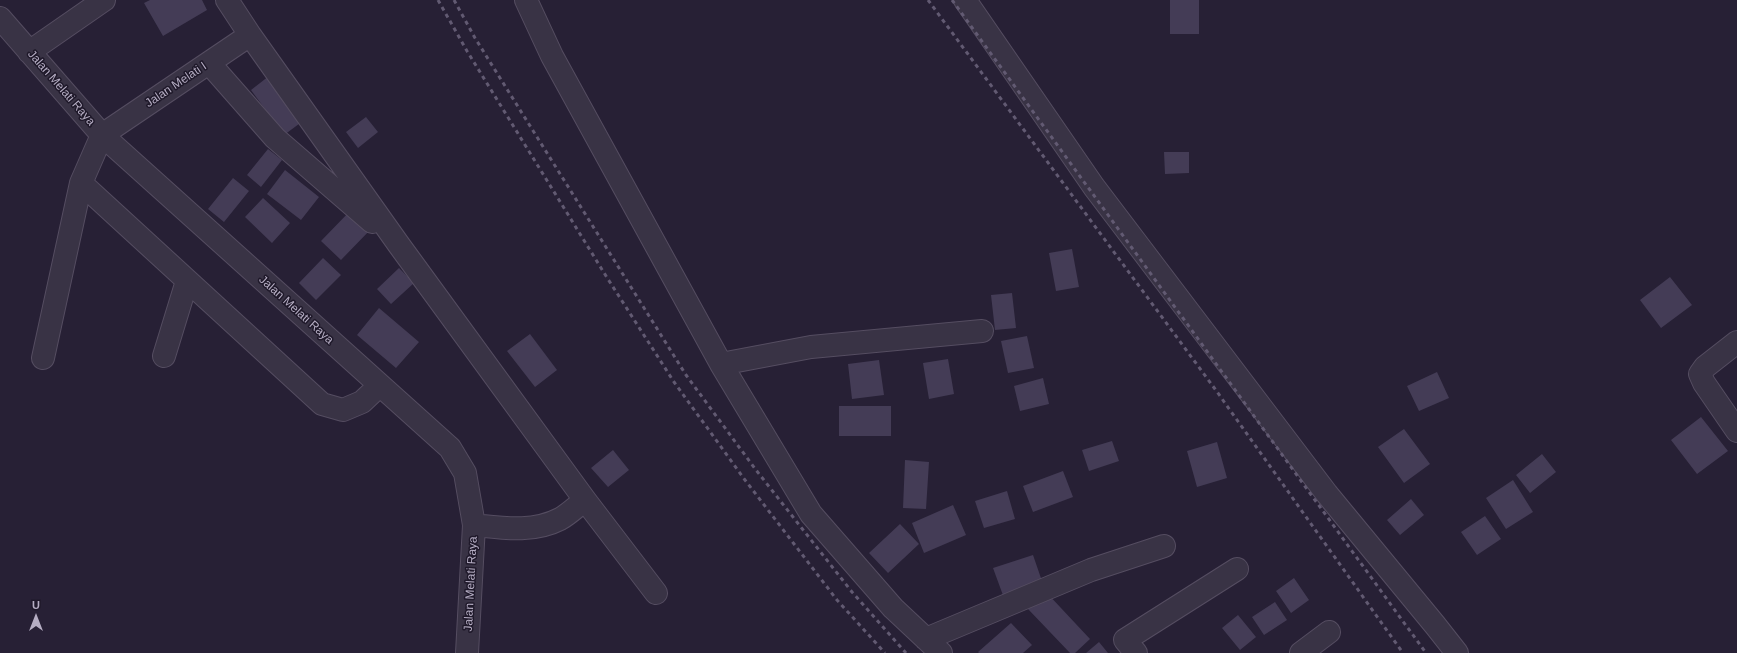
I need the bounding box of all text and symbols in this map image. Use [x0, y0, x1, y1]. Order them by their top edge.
street label: Jalan Melati Raya [24, 47, 98, 129]
street label: Jalan Melati I [143, 59, 209, 111]
street label: Jalan Melati Raya [256, 273, 336, 347]
street label: Jalan Melati Raya [461, 536, 481, 632]
north arrow [16, 597, 56, 637]
text: U [32, 599, 40, 611]

